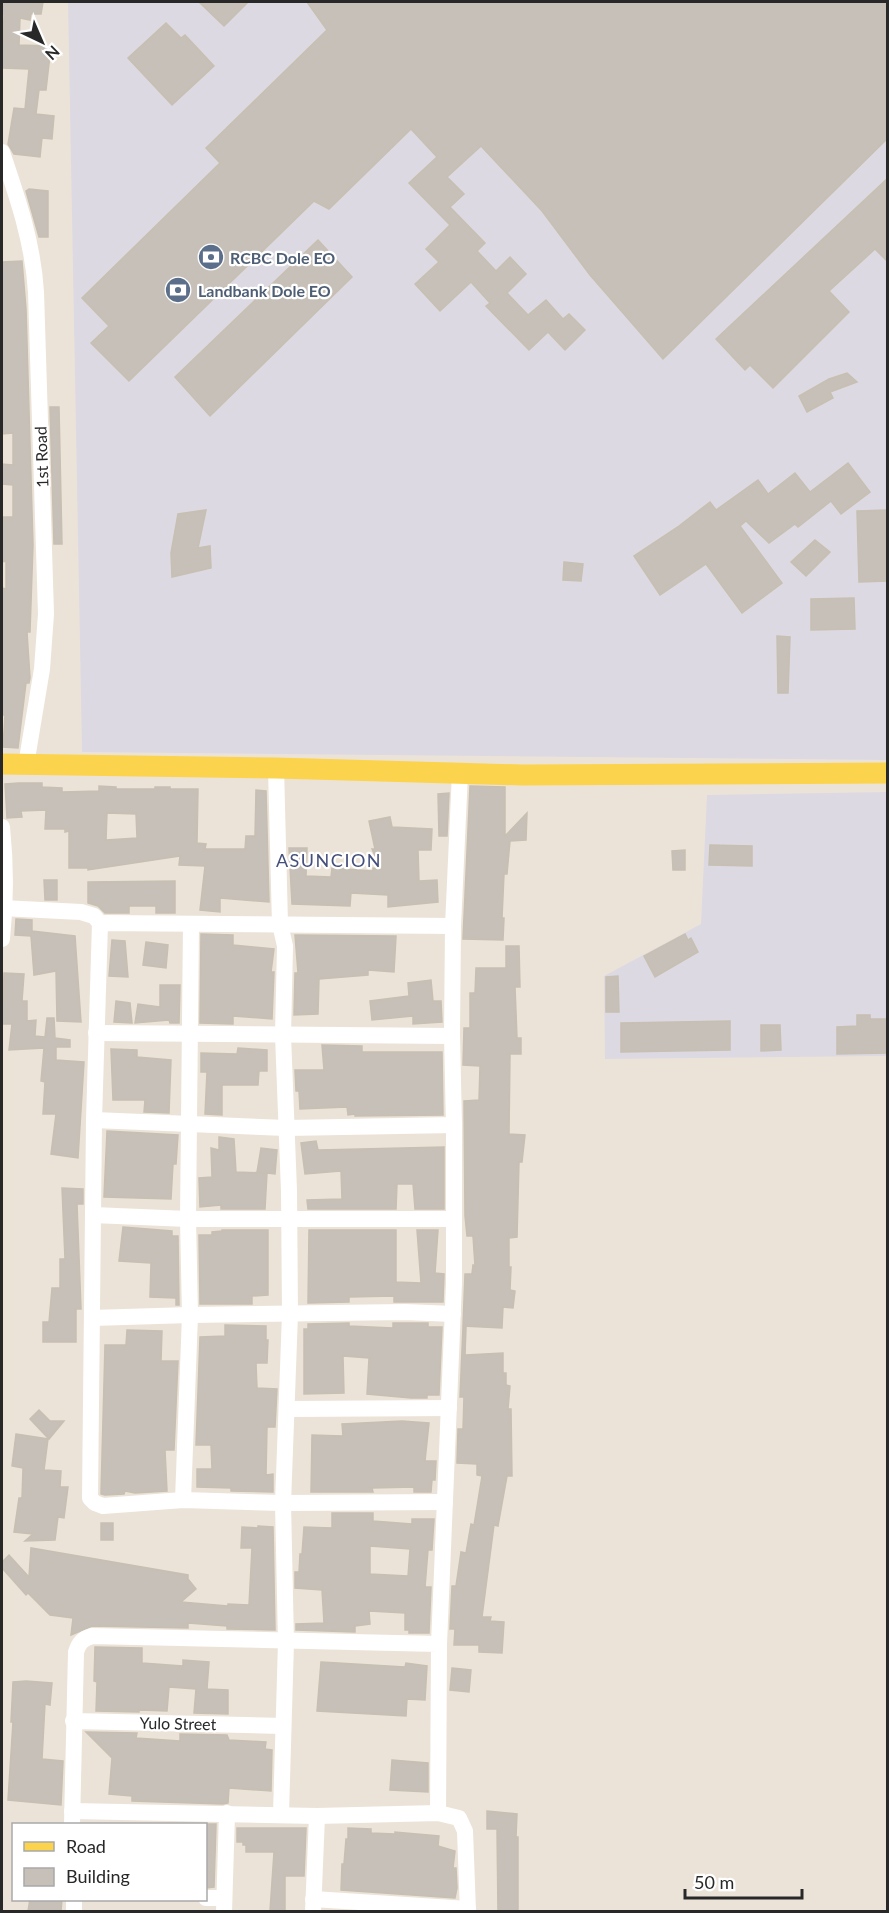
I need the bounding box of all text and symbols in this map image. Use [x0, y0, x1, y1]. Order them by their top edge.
north arrow [12, 12, 72, 72]
text: N [42, 42, 64, 64]
bank icon: RCBC Dole EO [196, 242, 226, 272]
place label: RCBC Dole EO [230, 248, 335, 267]
bank icon: Landbank Dole EO [163, 275, 193, 305]
place label: Landbank Dole EO [198, 281, 331, 300]
street label: 1st Road [30, 426, 52, 488]
district label: ASUNCION [276, 849, 382, 871]
street label: Yulo Street [140, 1713, 217, 1733]
legend [12, 1823, 207, 1901]
text: Road [66, 1835, 106, 1857]
scale bar [685, 1862, 802, 1900]
text: Building [66, 1865, 130, 1887]
text: 50 m [694, 1871, 734, 1893]

